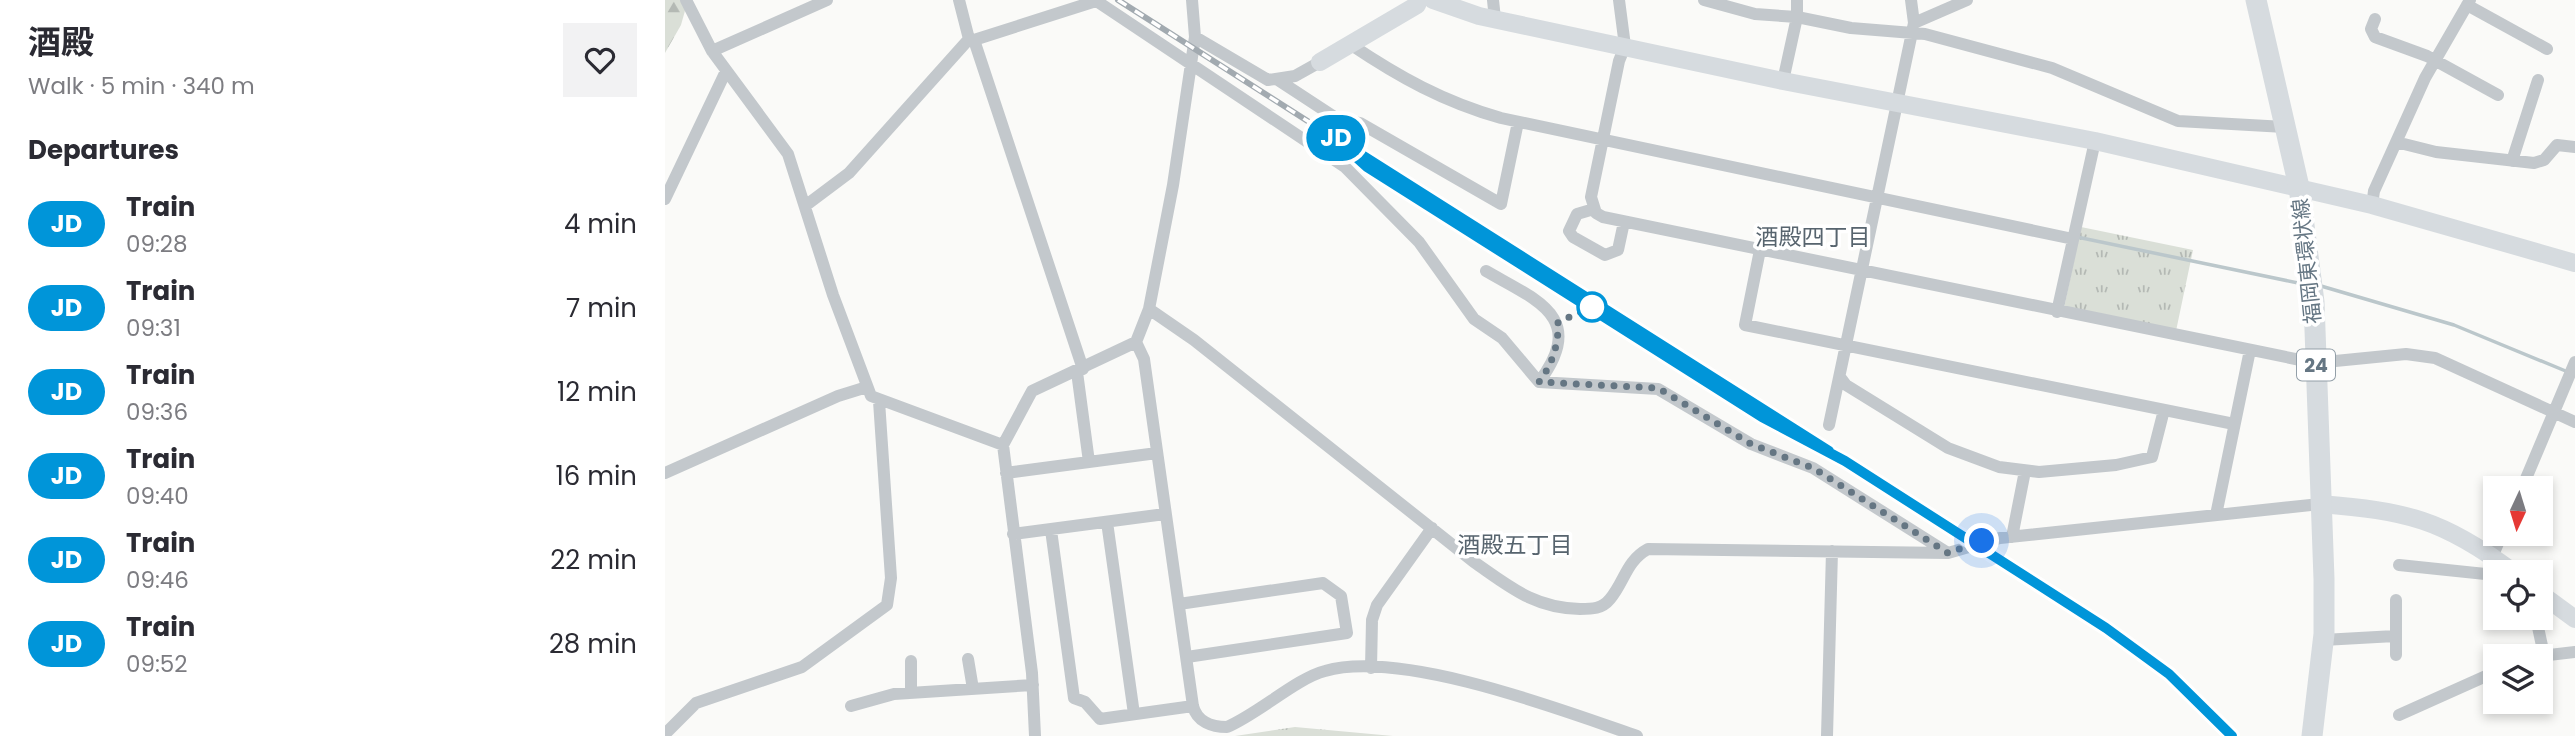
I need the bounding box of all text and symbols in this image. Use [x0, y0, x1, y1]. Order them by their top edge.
text: 酒殿 [28, 19, 94, 66]
button: heart [563, 23, 637, 97]
text: Walk · 5 min · 340 m [28, 70, 255, 102]
line badge: JD [1305, 115, 1367, 161]
text: JD [1320, 121, 1352, 154]
text: Departures [28, 132, 179, 168]
text: Train [126, 189, 195, 225]
street label: 福岡東環状線 [2285, 197, 2328, 325]
text: 4 min [564, 206, 637, 242]
text: JD [51, 207, 82, 240]
district label: 酒殿四丁目 [1756, 221, 1871, 253]
text: 09:28 [126, 228, 188, 260]
text: Train [126, 273, 195, 309]
text: 7 min [566, 290, 637, 326]
text: JD [51, 291, 82, 324]
unlabelled marker [1577, 292, 1607, 322]
text: 09:31 [126, 312, 181, 344]
road number: 24 [2297, 350, 2335, 380]
text: Train [126, 357, 195, 393]
text: 12 min [557, 374, 637, 410]
text: JD [51, 375, 82, 408]
text: 09:36 [126, 396, 188, 428]
text: Train [126, 441, 195, 477]
text: 16 min [555, 458, 637, 494]
text: JD [51, 459, 82, 492]
north arrow [2483, 476, 2553, 546]
map controls [2483, 476, 2553, 714]
text: 09:40 [126, 480, 189, 512]
your location [1964, 523, 1999, 558]
text: Train [126, 525, 195, 561]
district label: 酒殿五丁目 [1458, 529, 1573, 561]
text: 22 min [550, 542, 637, 578]
text: JD [51, 543, 82, 576]
button: locate [2483, 560, 2553, 630]
text: 09:46 [126, 564, 189, 596]
text: Train [126, 609, 195, 645]
text: 28 min [549, 626, 637, 662]
text: JD [51, 627, 82, 660]
button: layers [2483, 644, 2553, 714]
text: 09:52 [126, 648, 188, 680]

